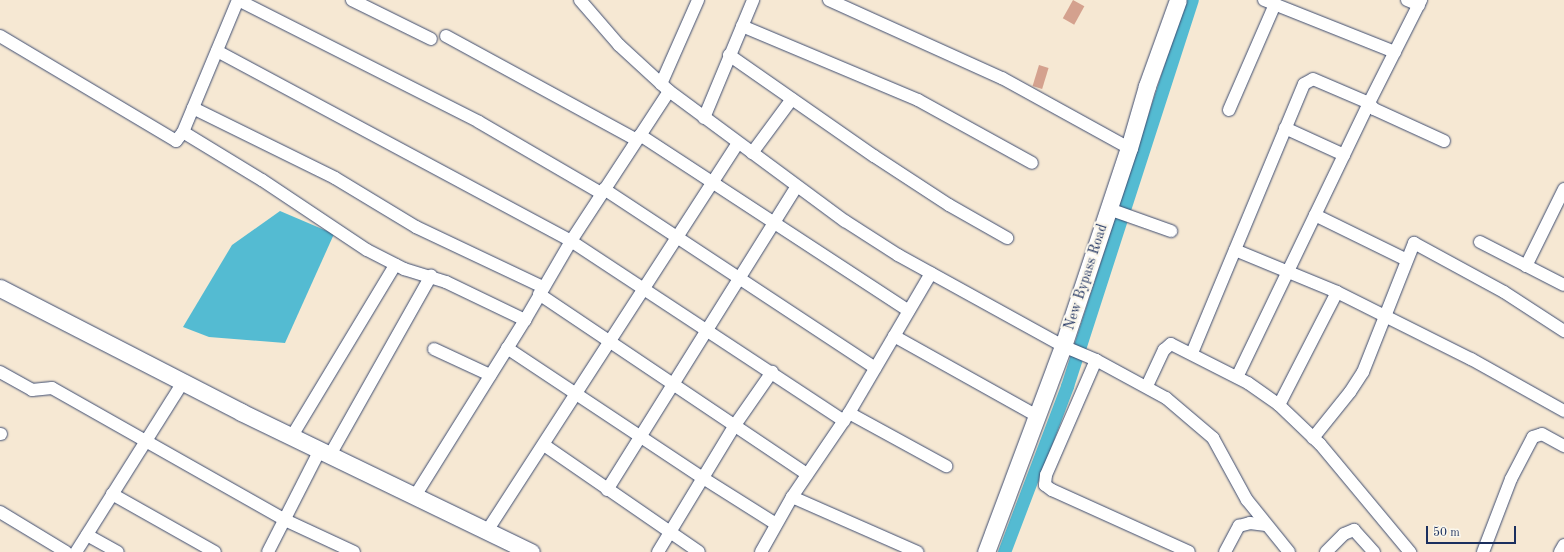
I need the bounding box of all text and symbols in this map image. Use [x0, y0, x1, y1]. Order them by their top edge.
street label: New Bypass Road [1061, 222, 1111, 332]
scale bar [1428, 518, 1518, 544]
text: 50 m [1433, 527, 1460, 539]

